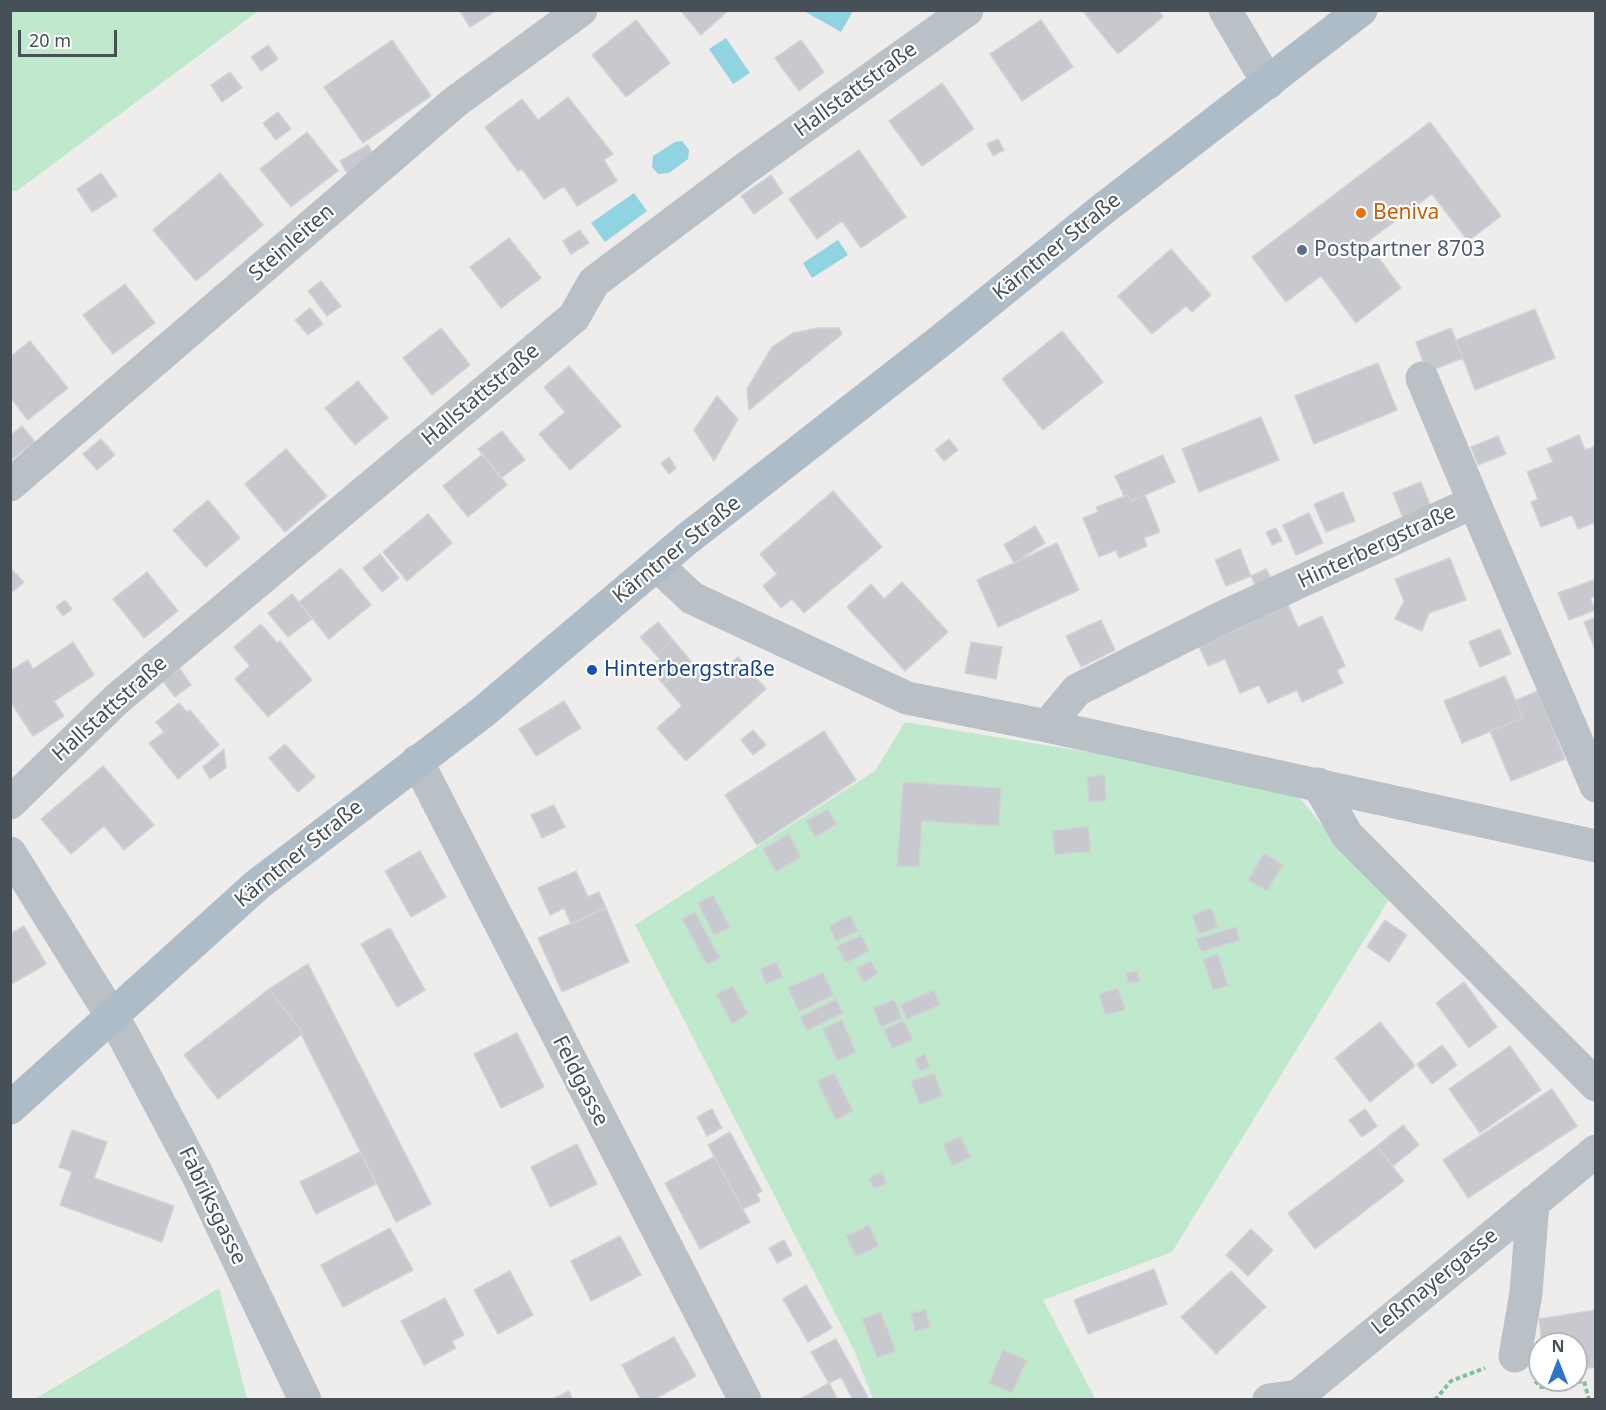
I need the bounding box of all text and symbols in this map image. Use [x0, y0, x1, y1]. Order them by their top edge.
scale bar [21, 18, 120, 56]
text: 20 m [29, 28, 71, 52]
street label: Hallstattstraße [790, 37, 922, 143]
street label: Kärntner Straße [988, 188, 1126, 306]
street label: Steinleiten [244, 199, 340, 287]
place label: Beniva [1373, 200, 1439, 226]
marker: Beniva [1354, 206, 1368, 220]
place label: Postpartner 8703 [1314, 237, 1485, 263]
marker: Postpartner 8703 [1295, 243, 1309, 257]
street label: Hallstattstraße [417, 339, 545, 451]
street label: Kärntner Straße [608, 491, 746, 609]
street label: Hinterbergstraße [1294, 499, 1460, 595]
street label: Hallstattstraße [47, 651, 173, 767]
place label: Hinterbergstraße [604, 657, 775, 683]
marker: Hinterbergstraße [585, 663, 599, 677]
street label: Kärntner Straße [230, 795, 368, 913]
street label: Feldgasse [547, 1032, 613, 1130]
street label: Fabriksgasse [173, 1143, 251, 1269]
street label: Leßmayergasse [1367, 1223, 1503, 1341]
north arrow [1528, 1332, 1588, 1392]
text: N [1551, 1335, 1565, 1357]

